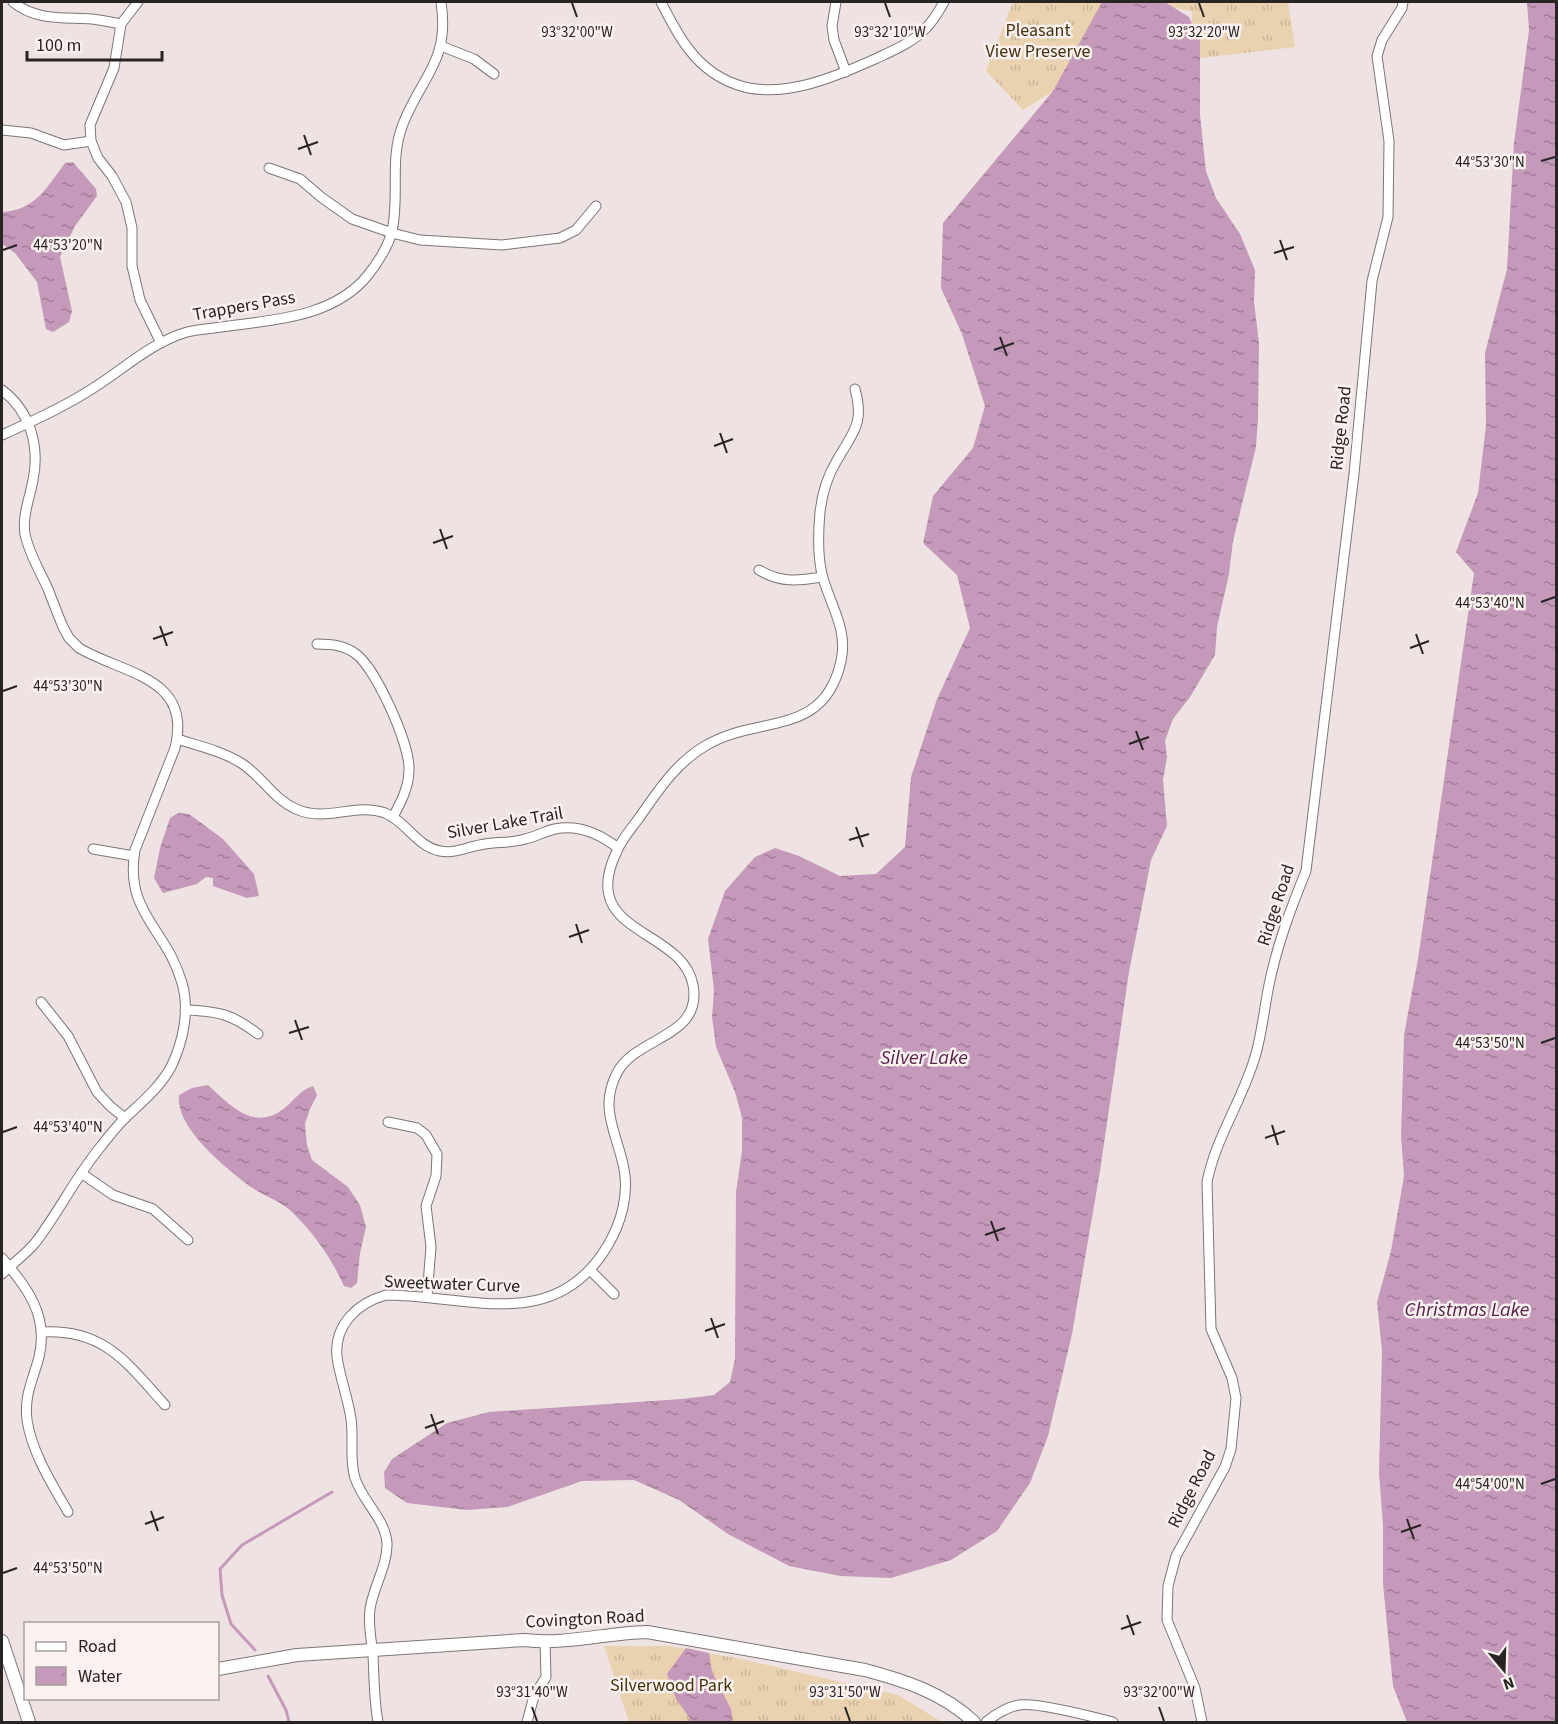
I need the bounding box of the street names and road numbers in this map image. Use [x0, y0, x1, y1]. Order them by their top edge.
street label: Trappers Pass [191, 285, 297, 327]
street label: Ridge Road [1324, 385, 1358, 471]
street label: Silver Lake Trail [445, 800, 565, 846]
street label: Ridge Road [1251, 861, 1301, 949]
street label: Sweetwater Curve [383, 1269, 521, 1299]
street label: Ridge Road [1162, 1446, 1222, 1532]
street label: Covington Road [525, 1603, 645, 1635]

